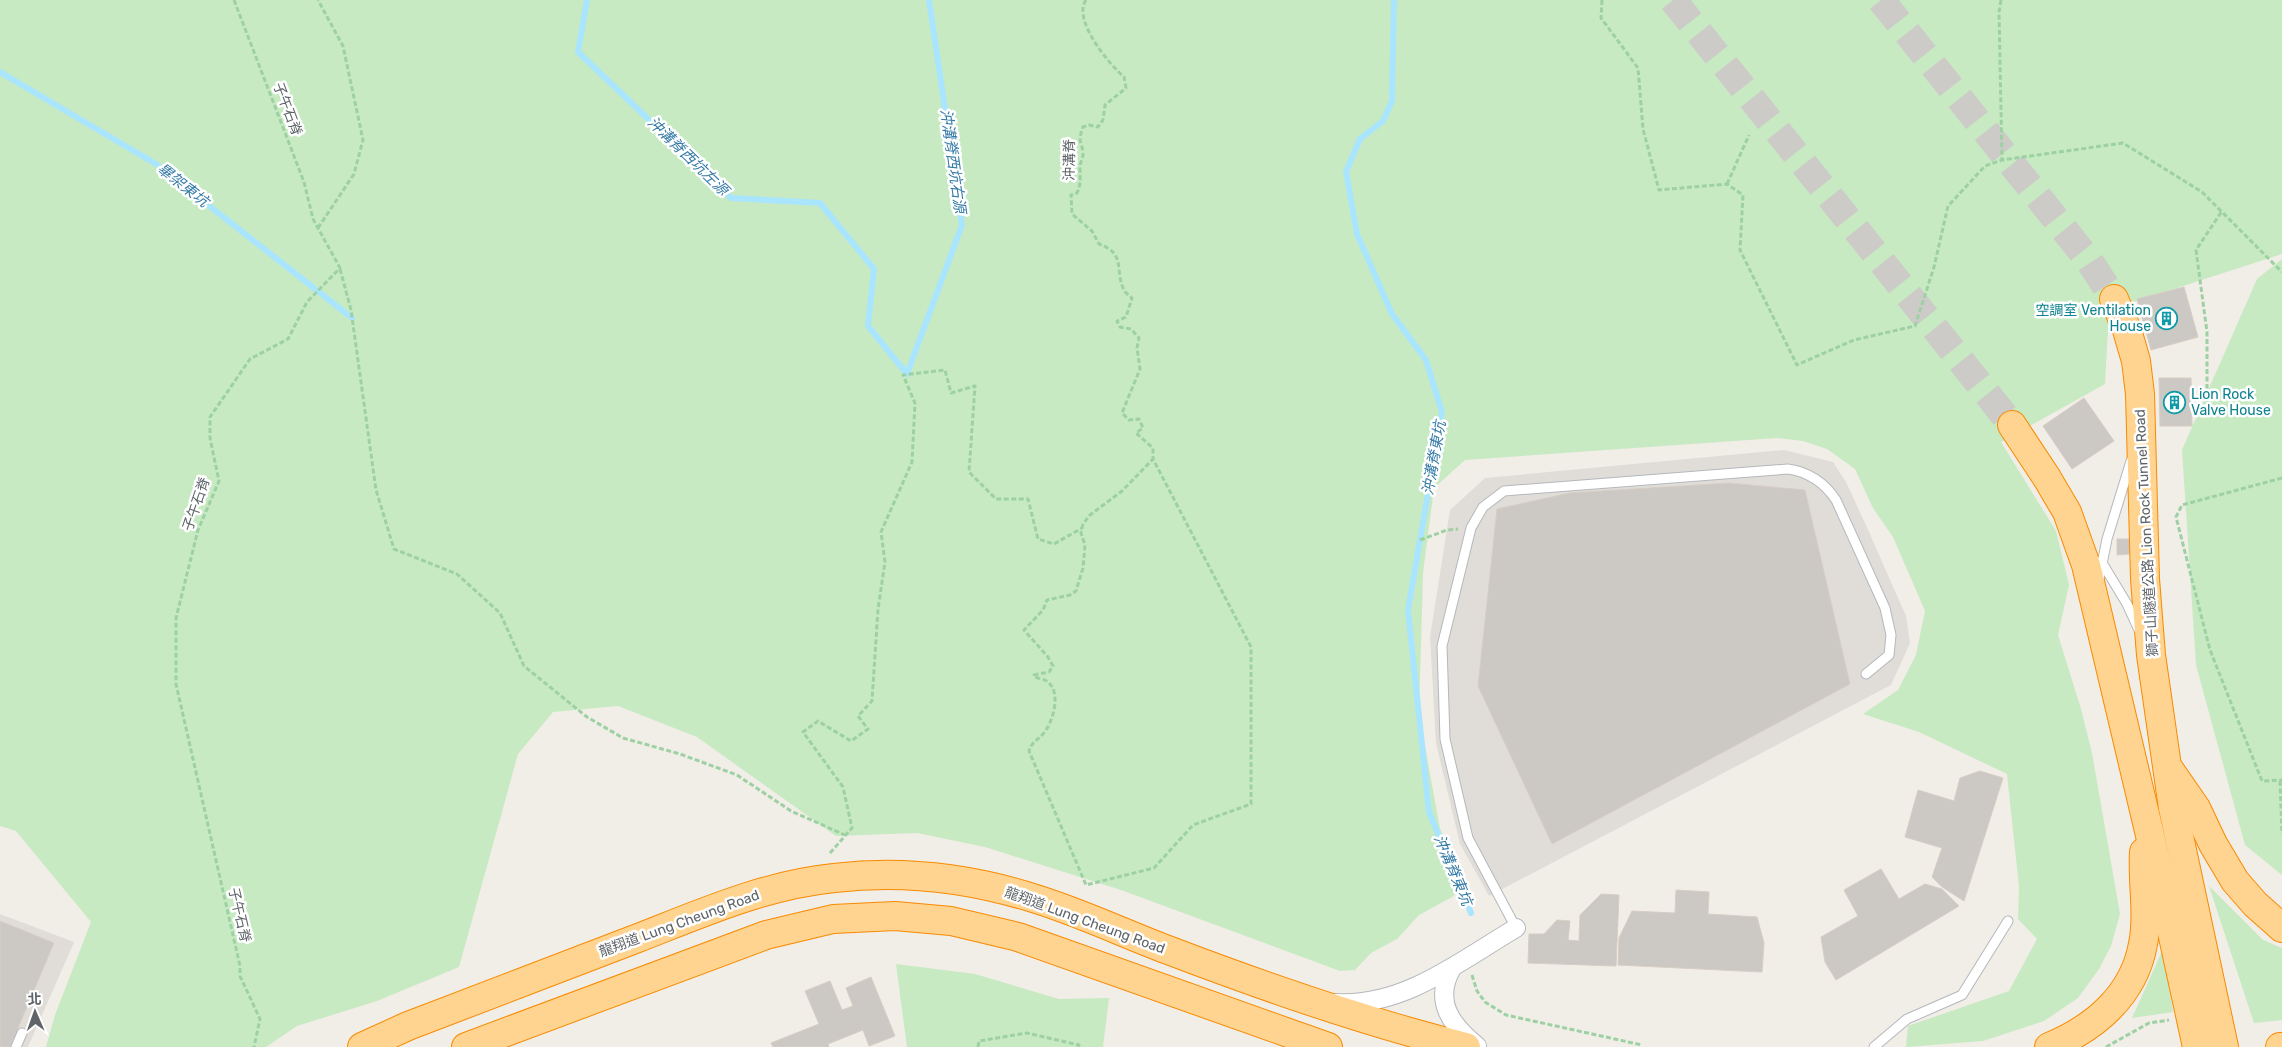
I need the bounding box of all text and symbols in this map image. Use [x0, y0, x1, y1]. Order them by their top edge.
street label: 子午石脊 [270, 80, 306, 138]
water label: 沖溝脊西坑右源 [937, 108, 970, 217]
water label: 沖溝脊西坑左源 [644, 113, 734, 201]
street label: 沖溝脊 [1061, 139, 1078, 181]
water label: 畢架東坑 [154, 159, 214, 212]
place label: 空調室 Ventilation House [2036, 302, 2151, 335]
building icon: 空調室 Ventilation House [2155, 306, 2179, 330]
place label: Lion Rock Valve House [2191, 386, 2271, 419]
building icon: Lion Rock Valve House [2163, 390, 2187, 414]
street label: 獅子山隧道公路 Lion Rock Tunnel Road [2132, 409, 2161, 657]
water label: 沖溝脊東坑 [1419, 418, 1450, 497]
street label: 子午石脊 [179, 475, 214, 533]
water label: 沖溝脊東坑 [1430, 832, 1477, 910]
street label: 龍翔道 Lung Cheung Road [1002, 884, 1167, 957]
street label: 子午石脊 [225, 886, 254, 944]
street label: 龍翔道 Lung Cheung Road [597, 887, 762, 960]
north arrow [10, 987, 60, 1037]
text: 北 [27, 991, 42, 1008]

